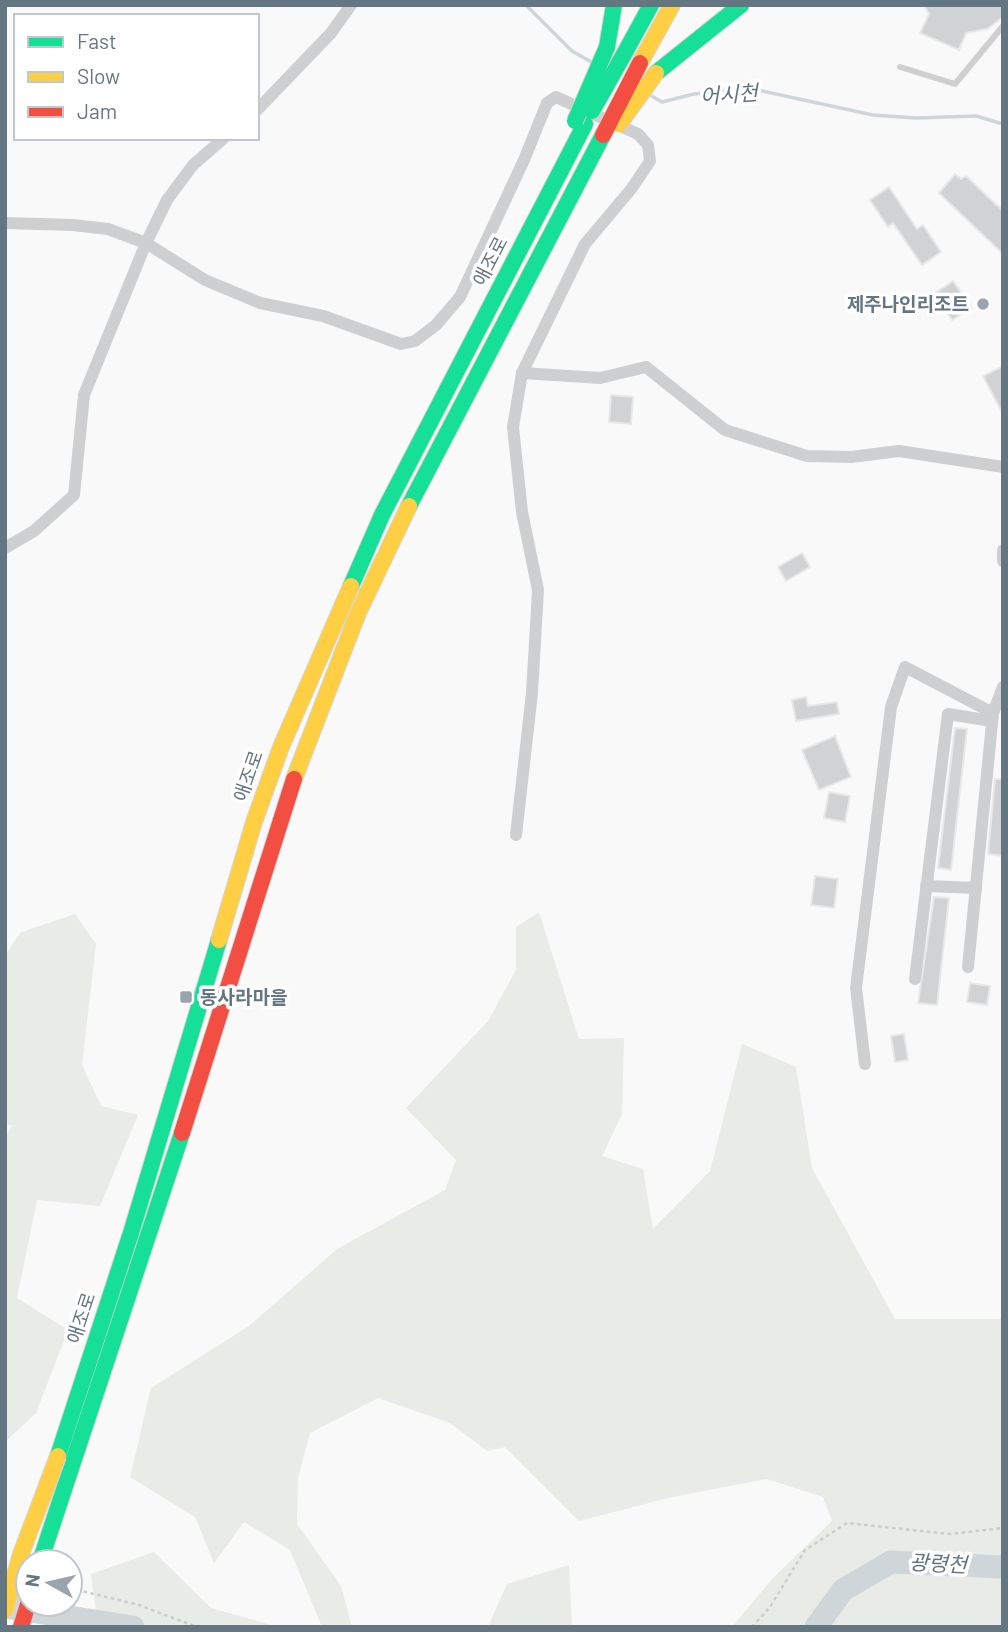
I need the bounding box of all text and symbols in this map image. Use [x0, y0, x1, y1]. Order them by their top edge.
legend [14, 14, 259, 140]
text: Fast [77, 28, 117, 53]
text: Slow [77, 63, 120, 88]
water label: 어시천 [699, 79, 761, 108]
text: Jam [77, 98, 117, 123]
street label: 애조로 [467, 232, 512, 289]
place label: 제주나인리조트 [847, 292, 969, 315]
marker: 제주나인리조트 [975, 296, 991, 312]
street label: 애조로 [228, 747, 267, 804]
place label: 동사라마을 [200, 985, 287, 1008]
marker: 동사라마을 [178, 989, 194, 1005]
street label: 애조로 [61, 1289, 100, 1346]
north arrow [14, 1548, 84, 1618]
water label: 광령천 [908, 1549, 970, 1577]
text: N [19, 1573, 44, 1588]

